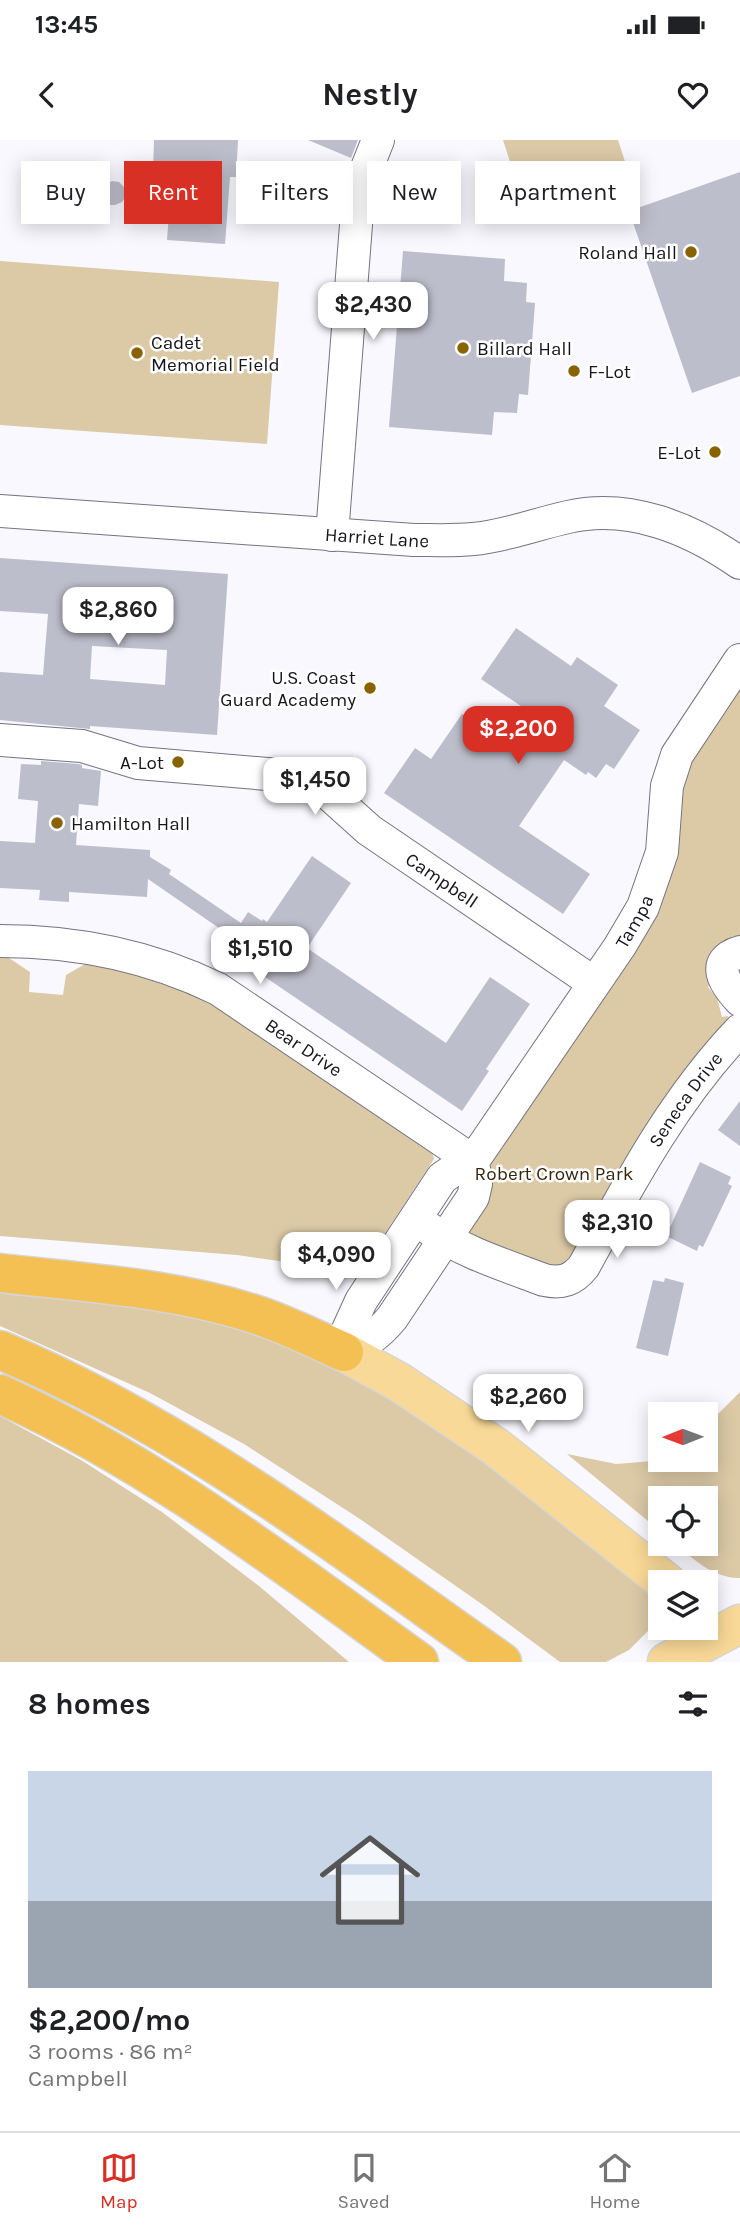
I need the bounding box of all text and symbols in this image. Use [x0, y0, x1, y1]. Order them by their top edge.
text: 13:45 [35, 9, 98, 40]
icon: back [28, 76, 66, 114]
text: Nestly [322, 76, 418, 113]
icon: heart [674, 76, 712, 114]
chip: Buy [21, 161, 110, 224]
chip: Rent [124, 161, 222, 224]
chip: Filters [236, 161, 353, 224]
chip: New [367, 161, 461, 224]
chip: Apartment [475, 161, 640, 224]
place label: Roland Hall [578, 242, 677, 264]
marker: Roland Hall [683, 244, 699, 260]
pin: $2,430 [316, 282, 430, 342]
text: $2,430 [334, 291, 412, 318]
place label: Cadet Memorial Field [151, 332, 280, 376]
place label: Billard Hall [477, 338, 572, 360]
marker: Billard Hall [455, 340, 471, 356]
marker: Cadet Memorial Field [129, 345, 145, 361]
place label: F-Lot [588, 361, 631, 383]
marker: F-Lot [566, 363, 582, 379]
place label: E-Lot [657, 442, 701, 464]
marker: E-Lot [707, 444, 723, 460]
street label: Harriet Lane [324, 524, 429, 552]
pin: $2,860 [61, 588, 175, 647]
text: $2,860 [79, 596, 157, 623]
place label: U.S. Coast Guard Academy [220, 667, 356, 711]
marker: U.S. Coast Guard Academy [362, 680, 378, 696]
pin: $2,200 [461, 706, 575, 766]
text: $2,200 [479, 715, 557, 742]
place label: A-Lot [120, 752, 164, 774]
marker: A-Lot [170, 754, 186, 770]
pin: $1,450 [258, 758, 372, 817]
text: $1,450 [279, 766, 351, 793]
place label: Hamilton Hall [71, 813, 190, 835]
marker: Hamilton Hall [49, 815, 65, 831]
street label: Campbell [401, 848, 482, 913]
street label: Tampa [611, 892, 658, 952]
pin: $1,510 [203, 926, 317, 986]
text: $1,510 [227, 935, 293, 962]
street label: Bear Drive [261, 1014, 346, 1082]
street label: Seneca Drive [644, 1048, 727, 1151]
park label: Robert Crown Park [475, 1163, 634, 1185]
pin: $2,310 [560, 1200, 674, 1260]
text: $2,310 [581, 1209, 653, 1236]
pin: $4,090 [279, 1232, 393, 1292]
text: $4,090 [297, 1241, 375, 1268]
pin: $2,260 [471, 1374, 585, 1434]
text: $2,260 [489, 1383, 567, 1410]
north arrow [648, 1402, 718, 1472]
map controls [648, 1402, 718, 1640]
button: locate [648, 1486, 718, 1556]
button: layers [648, 1570, 718, 1640]
icon: filters [674, 1685, 712, 1723]
text: 8 homes [28, 1686, 151, 1722]
icon: home [307, 1817, 433, 1943]
text: $2,200/mo [28, 2002, 190, 2038]
text: 3 rooms · 86 m² [28, 2038, 193, 2065]
text: Campbell [28, 2065, 128, 2092]
tab: Map [100, 2149, 138, 2213]
tab: Saved [337, 2149, 390, 2213]
tab: Home [590, 2149, 640, 2213]

